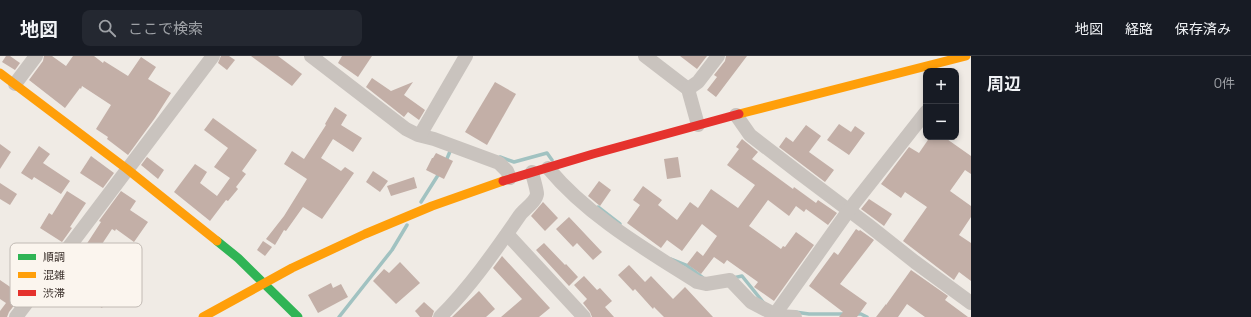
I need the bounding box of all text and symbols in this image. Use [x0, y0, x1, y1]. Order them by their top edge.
search box [82, 10, 362, 46]
text: 地図 [20, 17, 58, 42]
icon: search [96, 17, 118, 39]
text: ここで検索 [128, 19, 203, 38]
text: 地図 [1075, 20, 1103, 38]
text: 経路 [1125, 20, 1153, 38]
text: 保存済み [1175, 20, 1231, 38]
map controls [923, 68, 959, 140]
button: + [923, 68, 959, 104]
text: 周辺 [987, 73, 1021, 95]
text: 0件 [1214, 75, 1235, 92]
button: − [923, 104, 959, 140]
legend [10, 243, 142, 307]
text: 順調 [43, 250, 65, 264]
text: 混雑 [43, 268, 65, 282]
text: 渋滞 [43, 286, 65, 300]

